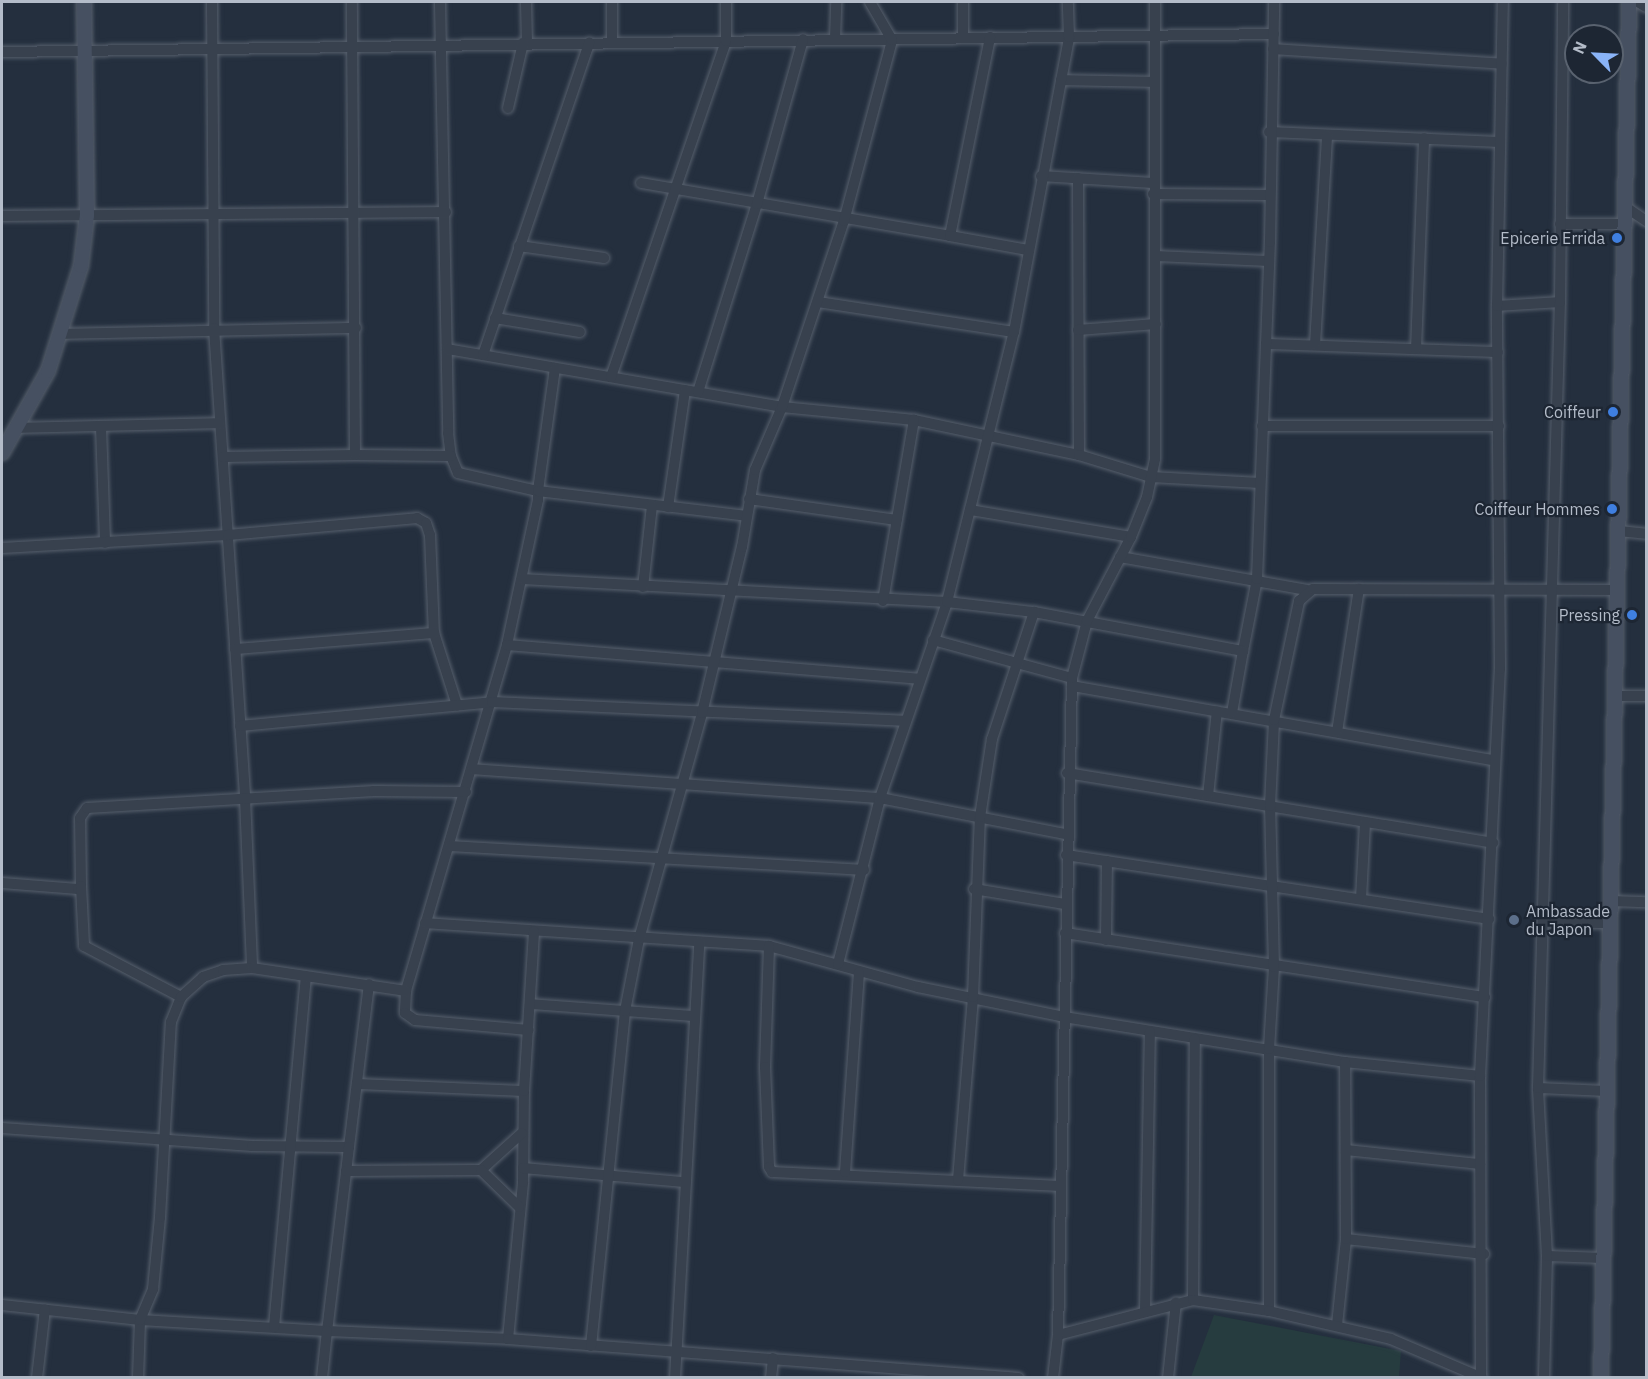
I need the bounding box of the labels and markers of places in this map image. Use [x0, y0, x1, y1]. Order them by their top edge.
place label: Epicerie Errida [1500, 228, 1605, 248]
marker: Epicerie Errida [1610, 231, 1624, 245]
place label: Coiffeur [1544, 402, 1601, 422]
marker: Coiffeur [1606, 405, 1620, 419]
place label: Coiffeur Hommes [1474, 499, 1600, 519]
marker: Coiffeur Hommes [1605, 502, 1619, 516]
place label: Pressing [1559, 605, 1620, 625]
marker: Pressing [1625, 608, 1639, 622]
place label: Ambassade du Japon [1526, 901, 1610, 939]
marker: Ambassade du Japon [1507, 913, 1521, 927]

